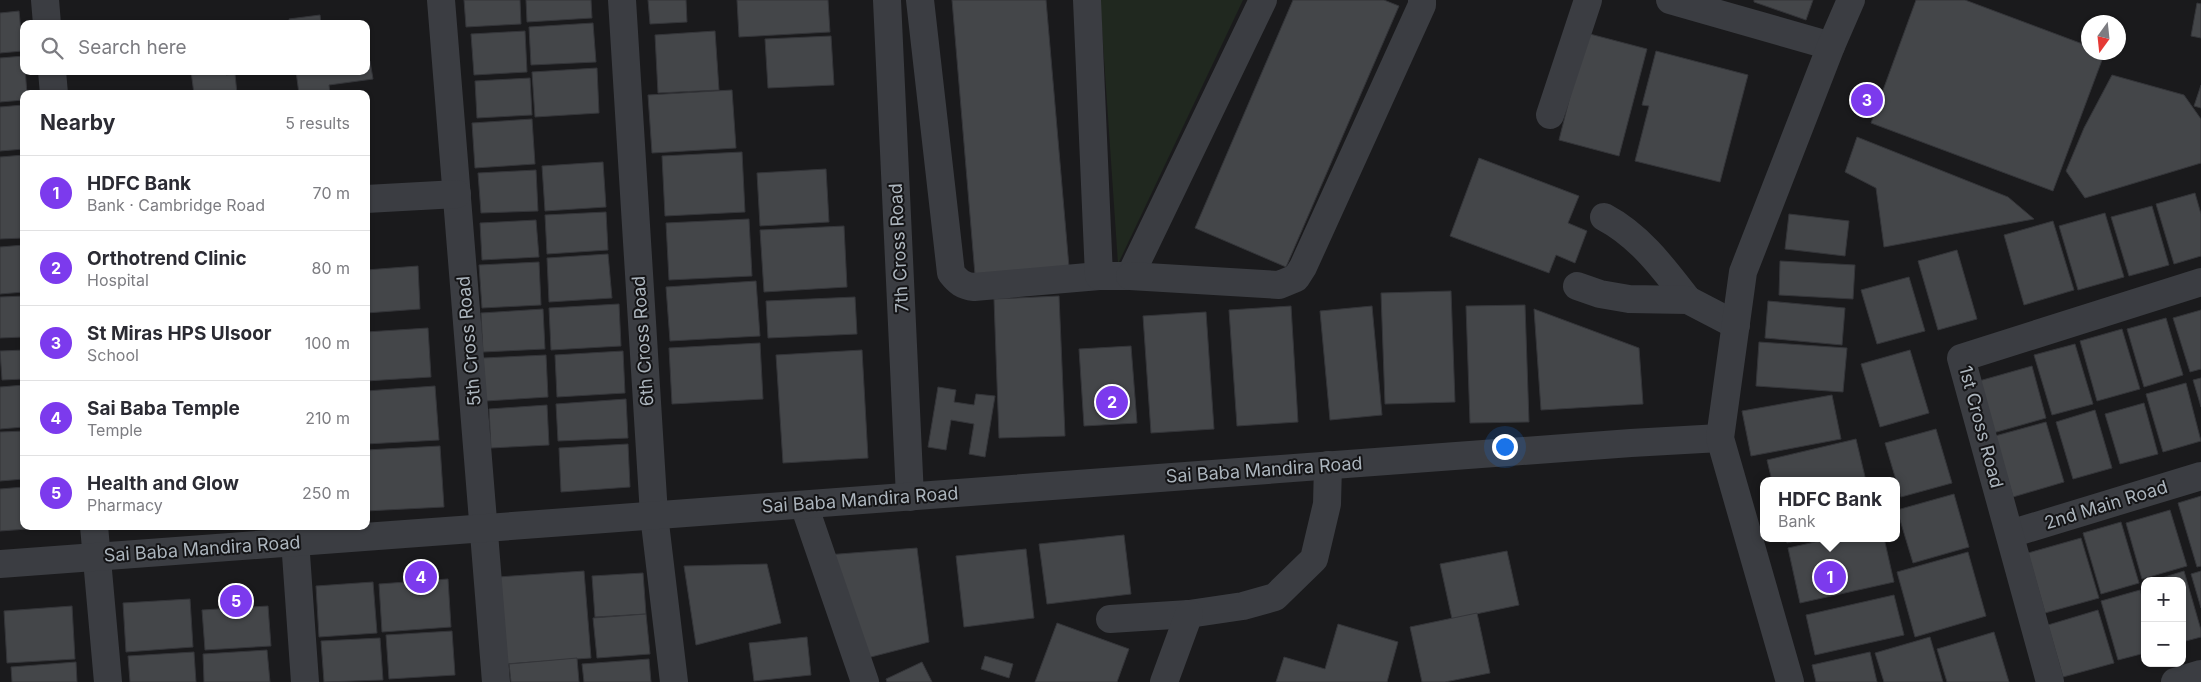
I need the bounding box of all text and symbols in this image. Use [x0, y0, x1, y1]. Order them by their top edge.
north arrow [2081, 15, 2126, 60]
search box [20, 20, 370, 75]
icon: search [38, 34, 66, 62]
text: Search here [78, 36, 187, 59]
pin: 3 [1851, 81, 1883, 119]
text: Nearby [40, 110, 115, 135]
text: 5 results [285, 113, 350, 133]
text: HDFC Bank [87, 172, 191, 195]
text: 1 [53, 183, 59, 203]
text: 70 m [313, 183, 350, 203]
street label: 7th Cross Road [885, 183, 912, 313]
text: Bank · Cambridge Road [87, 195, 265, 215]
text: Orthotrend Clinic [87, 247, 247, 270]
text: 2 [51, 258, 61, 278]
text: 80 m [311, 258, 350, 278]
text: Hospital [87, 270, 149, 290]
street label: 5th Cross Road [452, 275, 485, 407]
street label: 6th Cross Road [627, 275, 658, 407]
text: St Miras HPS Ulsoor [87, 322, 272, 345]
text: 3 [51, 333, 61, 353]
text: 100 m [305, 333, 350, 353]
text: School [87, 345, 139, 365]
street label: 1st Cross Road [1955, 363, 2008, 490]
pin: 2 [1096, 383, 1128, 421]
text: Sai Baba Temple [87, 397, 240, 420]
text: 4 [51, 408, 61, 428]
text: 210 m [305, 408, 350, 428]
text: Temple [87, 420, 142, 440]
your location [1492, 434, 1518, 460]
street label: Sai Baba Mandira Road [1165, 452, 1363, 487]
text: Health and Glow [87, 472, 239, 495]
street label: 2nd Main Road [2042, 476, 2170, 533]
popup [1760, 477, 1900, 542]
street label: Sai Baba Mandira Road [761, 482, 959, 517]
text: 5 [51, 483, 61, 503]
text: 250 m [302, 483, 350, 503]
text: HDFC Bank [1778, 488, 1882, 511]
text: Pharmacy [87, 495, 163, 515]
text: Bank [1778, 511, 1816, 531]
street label: Sai Baba Mandira Road [103, 531, 301, 566]
pin: 4 [405, 558, 437, 596]
pin: 1 [1814, 558, 1846, 596]
map controls [2141, 577, 2186, 667]
button: + [2141, 577, 2186, 622]
pin: 5 [220, 582, 252, 620]
button: − [2141, 622, 2186, 667]

